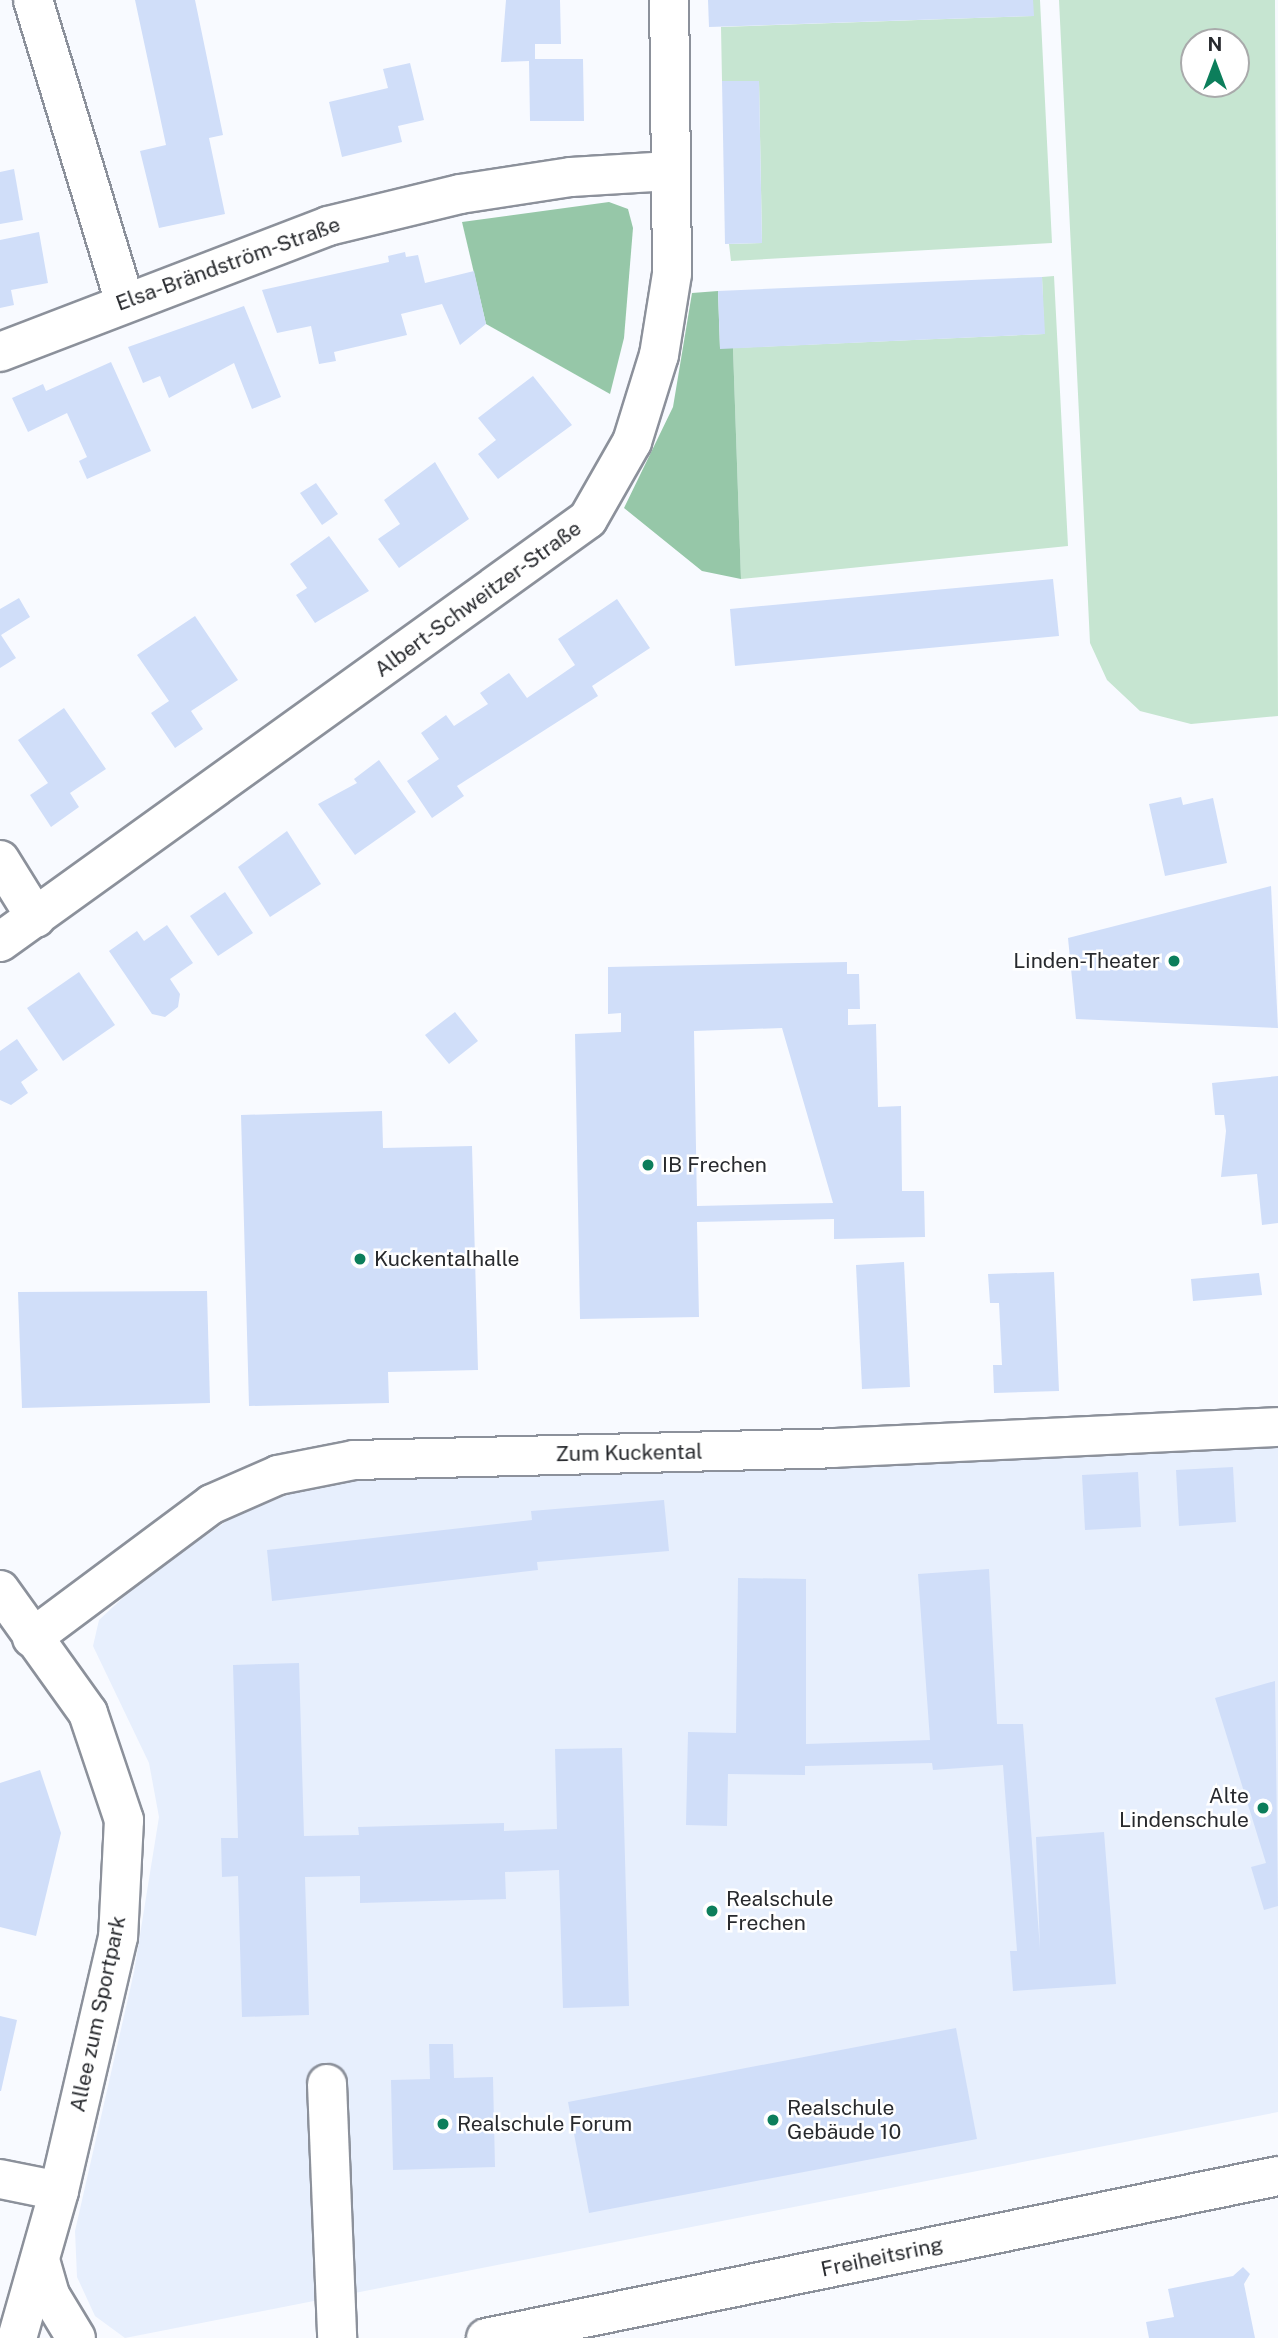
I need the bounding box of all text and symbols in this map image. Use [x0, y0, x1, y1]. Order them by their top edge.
north arrow [1180, 28, 1250, 98]
text: N [1208, 33, 1222, 55]
street label: Elsa-Brändström-Straße [112, 212, 344, 316]
street label: Albert-Schweitzer-Straße [370, 516, 586, 682]
place label: Linden-Theater [1013, 948, 1160, 974]
marker: Linden-Theater [1166, 953, 1182, 969]
place label: IB Frechen [662, 1152, 767, 1178]
marker: IB Frechen [640, 1157, 656, 1173]
place label: Kuckentalhalle [374, 1246, 519, 1272]
marker: Kuckentalhalle [352, 1251, 368, 1267]
street label: Zum Kuckental [555, 1439, 703, 1467]
place label: Alte Lindenschule [1119, 1783, 1249, 1833]
marker: Alte Lindenschule [1255, 1800, 1271, 1816]
place label: Realschule Frechen [726, 1886, 833, 1936]
marker: Realschule Frechen [704, 1903, 720, 1919]
street label: Allee zum Sportpark [65, 1914, 131, 2114]
place label: Realschule Gebäude 10 [787, 2095, 901, 2145]
place label: Realschule Forum [457, 2111, 632, 2137]
marker: Realschule Gebäude 10 [765, 2112, 781, 2128]
marker: Realschule Forum [435, 2116, 451, 2132]
street label: Freiheitsring [819, 2232, 945, 2282]

